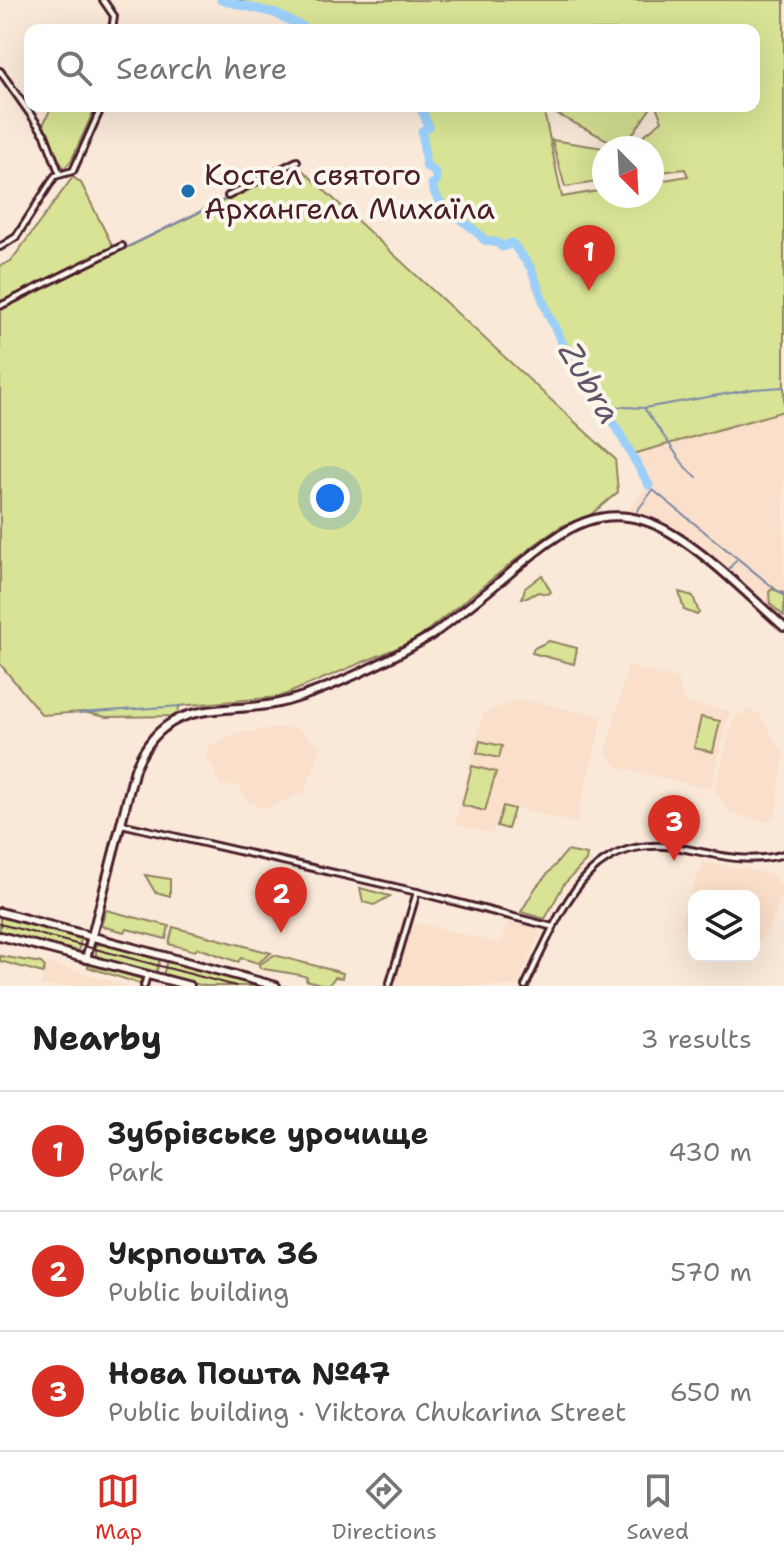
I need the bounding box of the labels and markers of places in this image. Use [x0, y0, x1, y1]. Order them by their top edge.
place label: Костел святого Архангела Михаїла [204, 154, 495, 229]
marker: Костел святого Архангела Михаїла [179, 182, 197, 200]
pin: 1 [563, 225, 615, 291]
pin: 3 [648, 795, 700, 861]
pin: 2 [255, 867, 307, 933]

